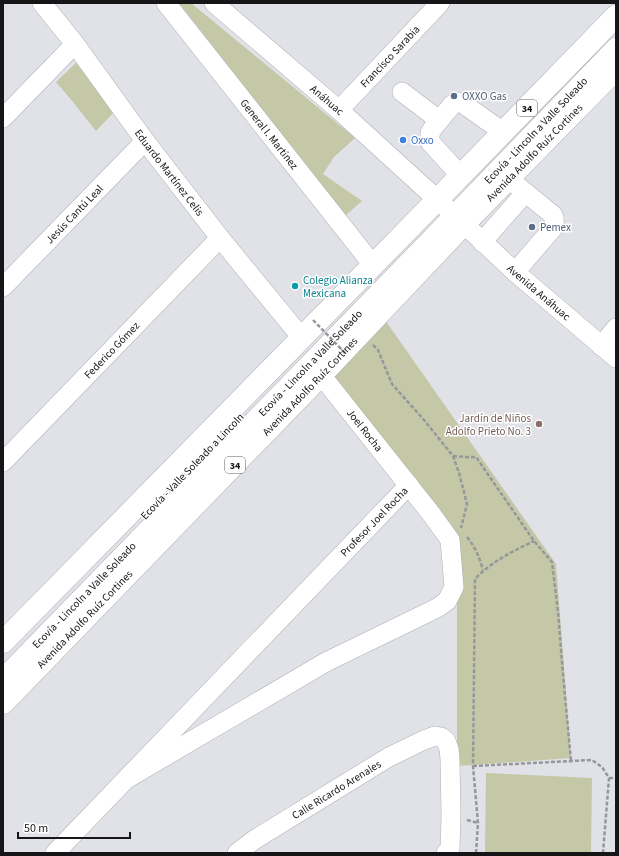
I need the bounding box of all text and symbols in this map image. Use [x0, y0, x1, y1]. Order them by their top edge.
street label: Francisco Sarabia [357, 22, 423, 91]
street label: Ecovía - Lincoln a Valle Soleado [481, 74, 591, 187]
street label: Anáhuac [307, 82, 347, 119]
place label: OXXO Gas [462, 89, 507, 104]
marker: OXXO Gas [449, 91, 459, 101]
street label: General I. Martínez [237, 96, 302, 173]
street label: Avenida Adolfo Ruíz Cortines [483, 100, 586, 205]
road number: 34 [517, 100, 537, 116]
street label: Eduardo Martínez Celis [131, 126, 207, 219]
place label: Oxxo [411, 133, 434, 148]
marker: Oxxo [398, 135, 408, 145]
street label: Jesús Cantú Leal [42, 181, 107, 247]
place label: Pemex [540, 220, 571, 235]
marker: Pemex [527, 222, 537, 232]
street label: Avenida Anáhuac [503, 261, 573, 324]
place label: Colegio Alianza Mexicana [303, 273, 373, 301]
marker: Colegio Alianza Mexicana [290, 281, 300, 291]
street label: Ecovía - Lincoln a Valle Soleado [255, 307, 366, 420]
street label: Federico Gómez [81, 318, 143, 382]
street label: Avenida Adolfo Ruíz Cortines [259, 334, 361, 439]
street label: Joel Rocha [343, 406, 386, 455]
street label: Ecovía - Valle Soleado a Lincoln [137, 410, 247, 523]
place label: Jardín de Niños Adolfo Prieto No. 3 [446, 411, 531, 439]
marker: Jardín de Niños Adolfo Prieto No. 3 [534, 419, 544, 429]
road number: 34 [225, 457, 245, 473]
street label: Profesor Joel Rocha [337, 484, 411, 560]
street label: Ecovía - Lincoln a Valle Soleado [29, 539, 140, 652]
street label: Avenida Adolfo Ruíz Cortines [34, 567, 136, 672]
street label: Calle Ricardo Arenales [289, 756, 384, 823]
scale bar [18, 814, 130, 840]
text: 50 m [24, 820, 48, 837]

